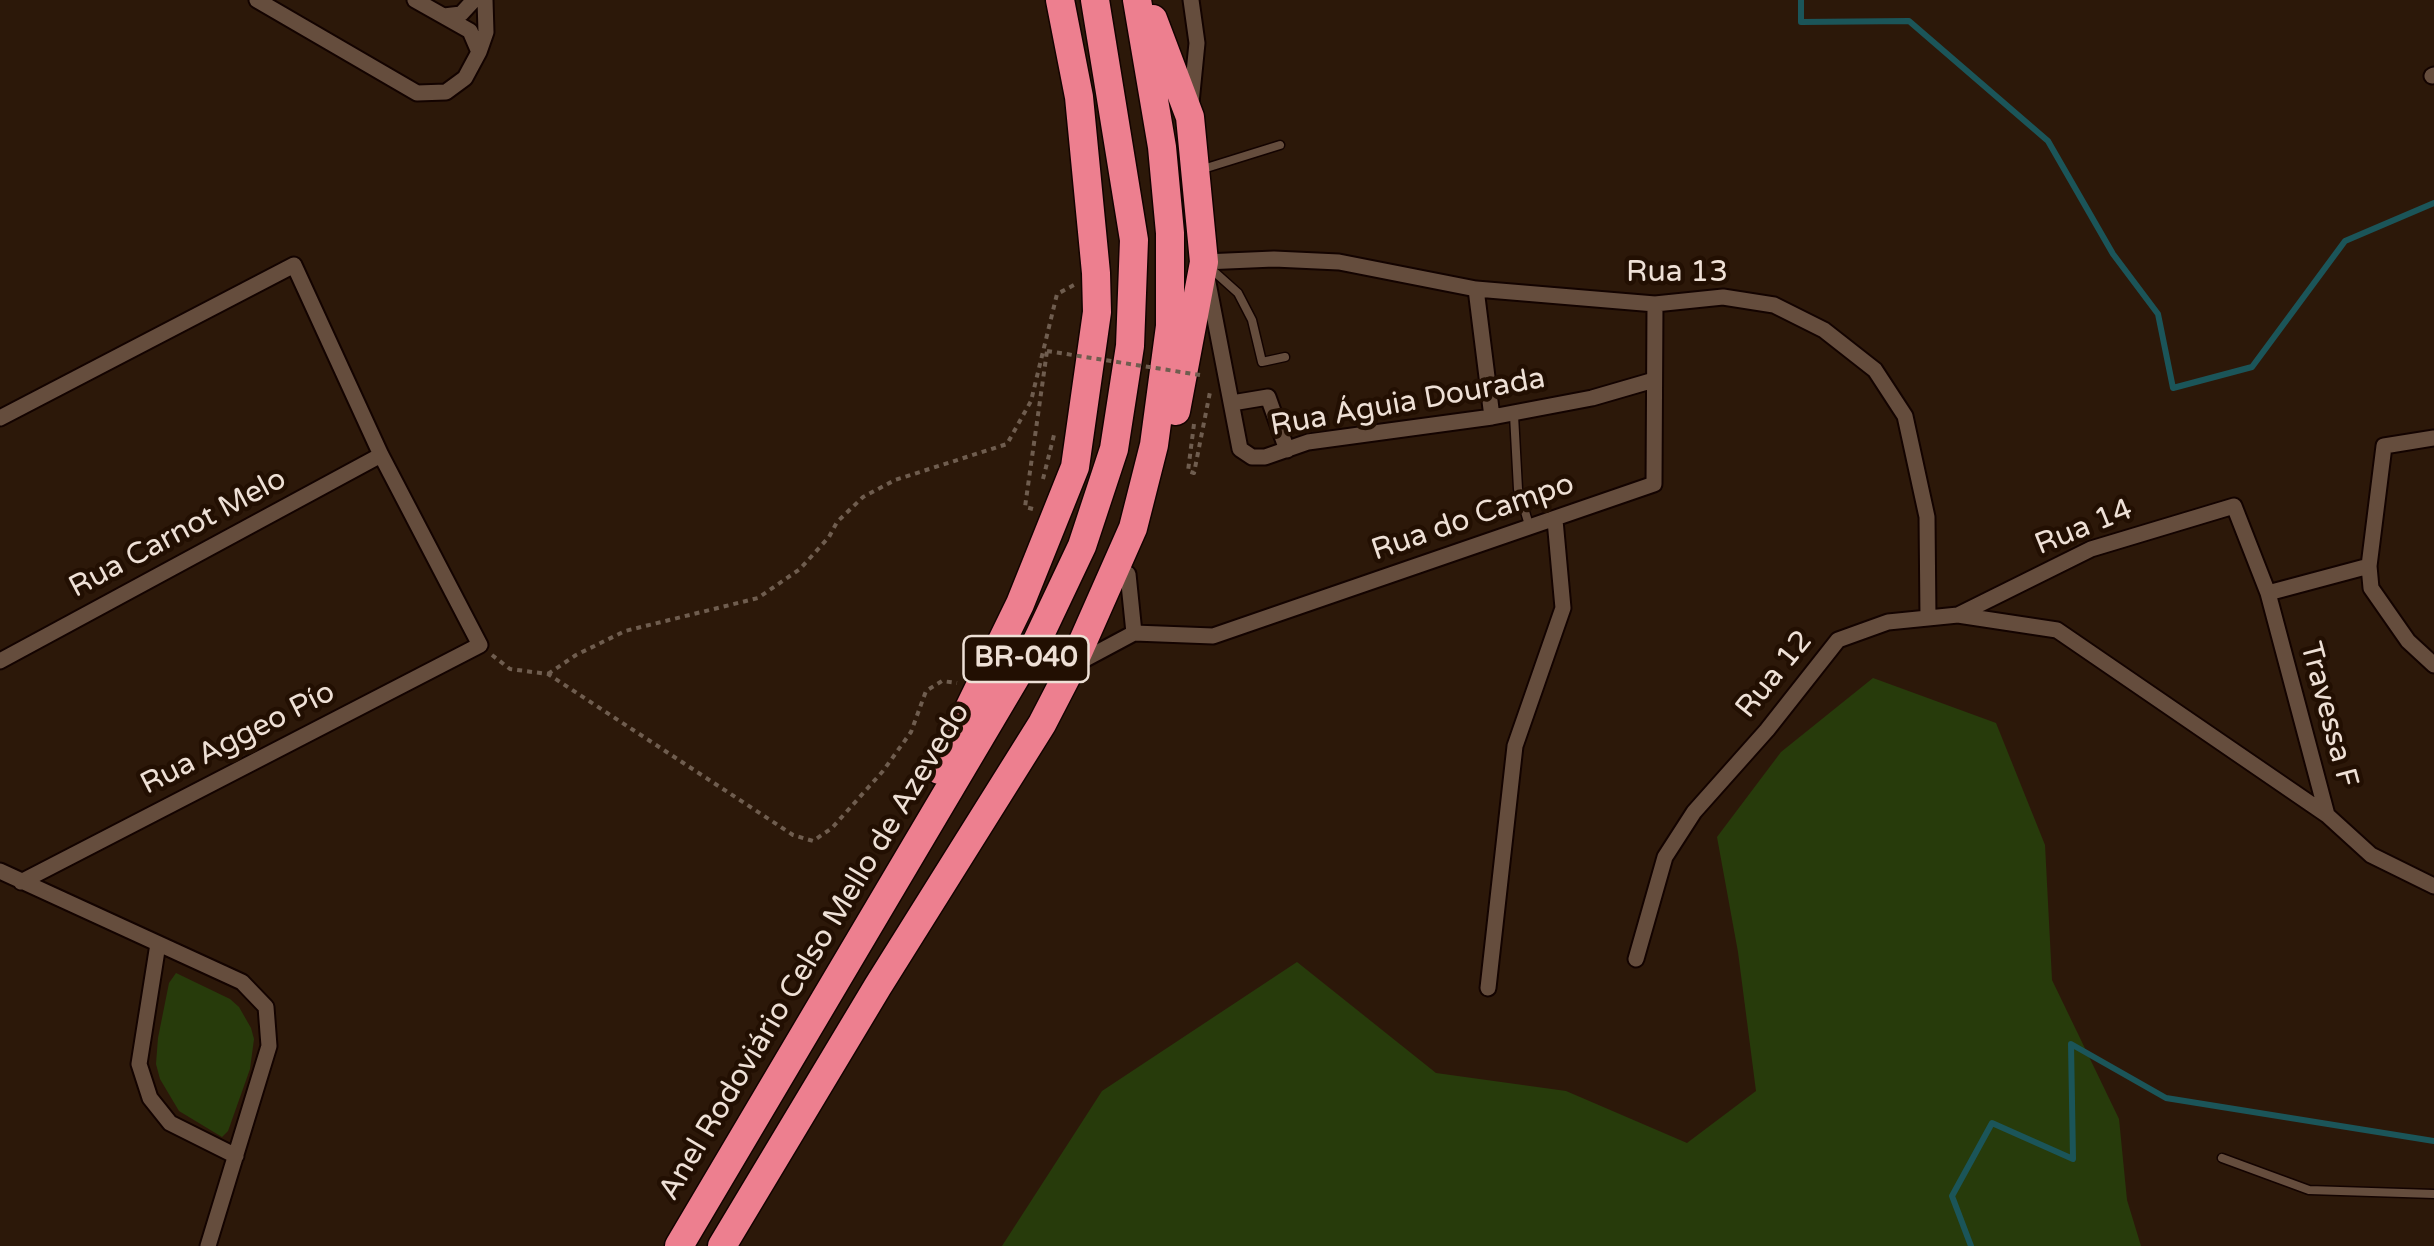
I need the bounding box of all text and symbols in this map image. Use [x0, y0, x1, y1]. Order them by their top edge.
street label: Rua 13 [1626, 255, 1728, 291]
street label: Rua Águia Dourada [1268, 361, 1548, 445]
street label: Rua Carnot Melo [63, 462, 293, 606]
street label: Rua do Campo [1367, 467, 1579, 569]
street label: Rua 14 [2030, 492, 2138, 564]
street label: Rua 12 [1729, 624, 1821, 726]
road number: BR-040 [964, 636, 1088, 682]
street label: Travessa F [2291, 638, 2365, 792]
street label: Rua Aggeo Pío [135, 675, 341, 803]
street label: Anel Rodoviário Celso Mello de Azevedo [652, 697, 978, 1207]

